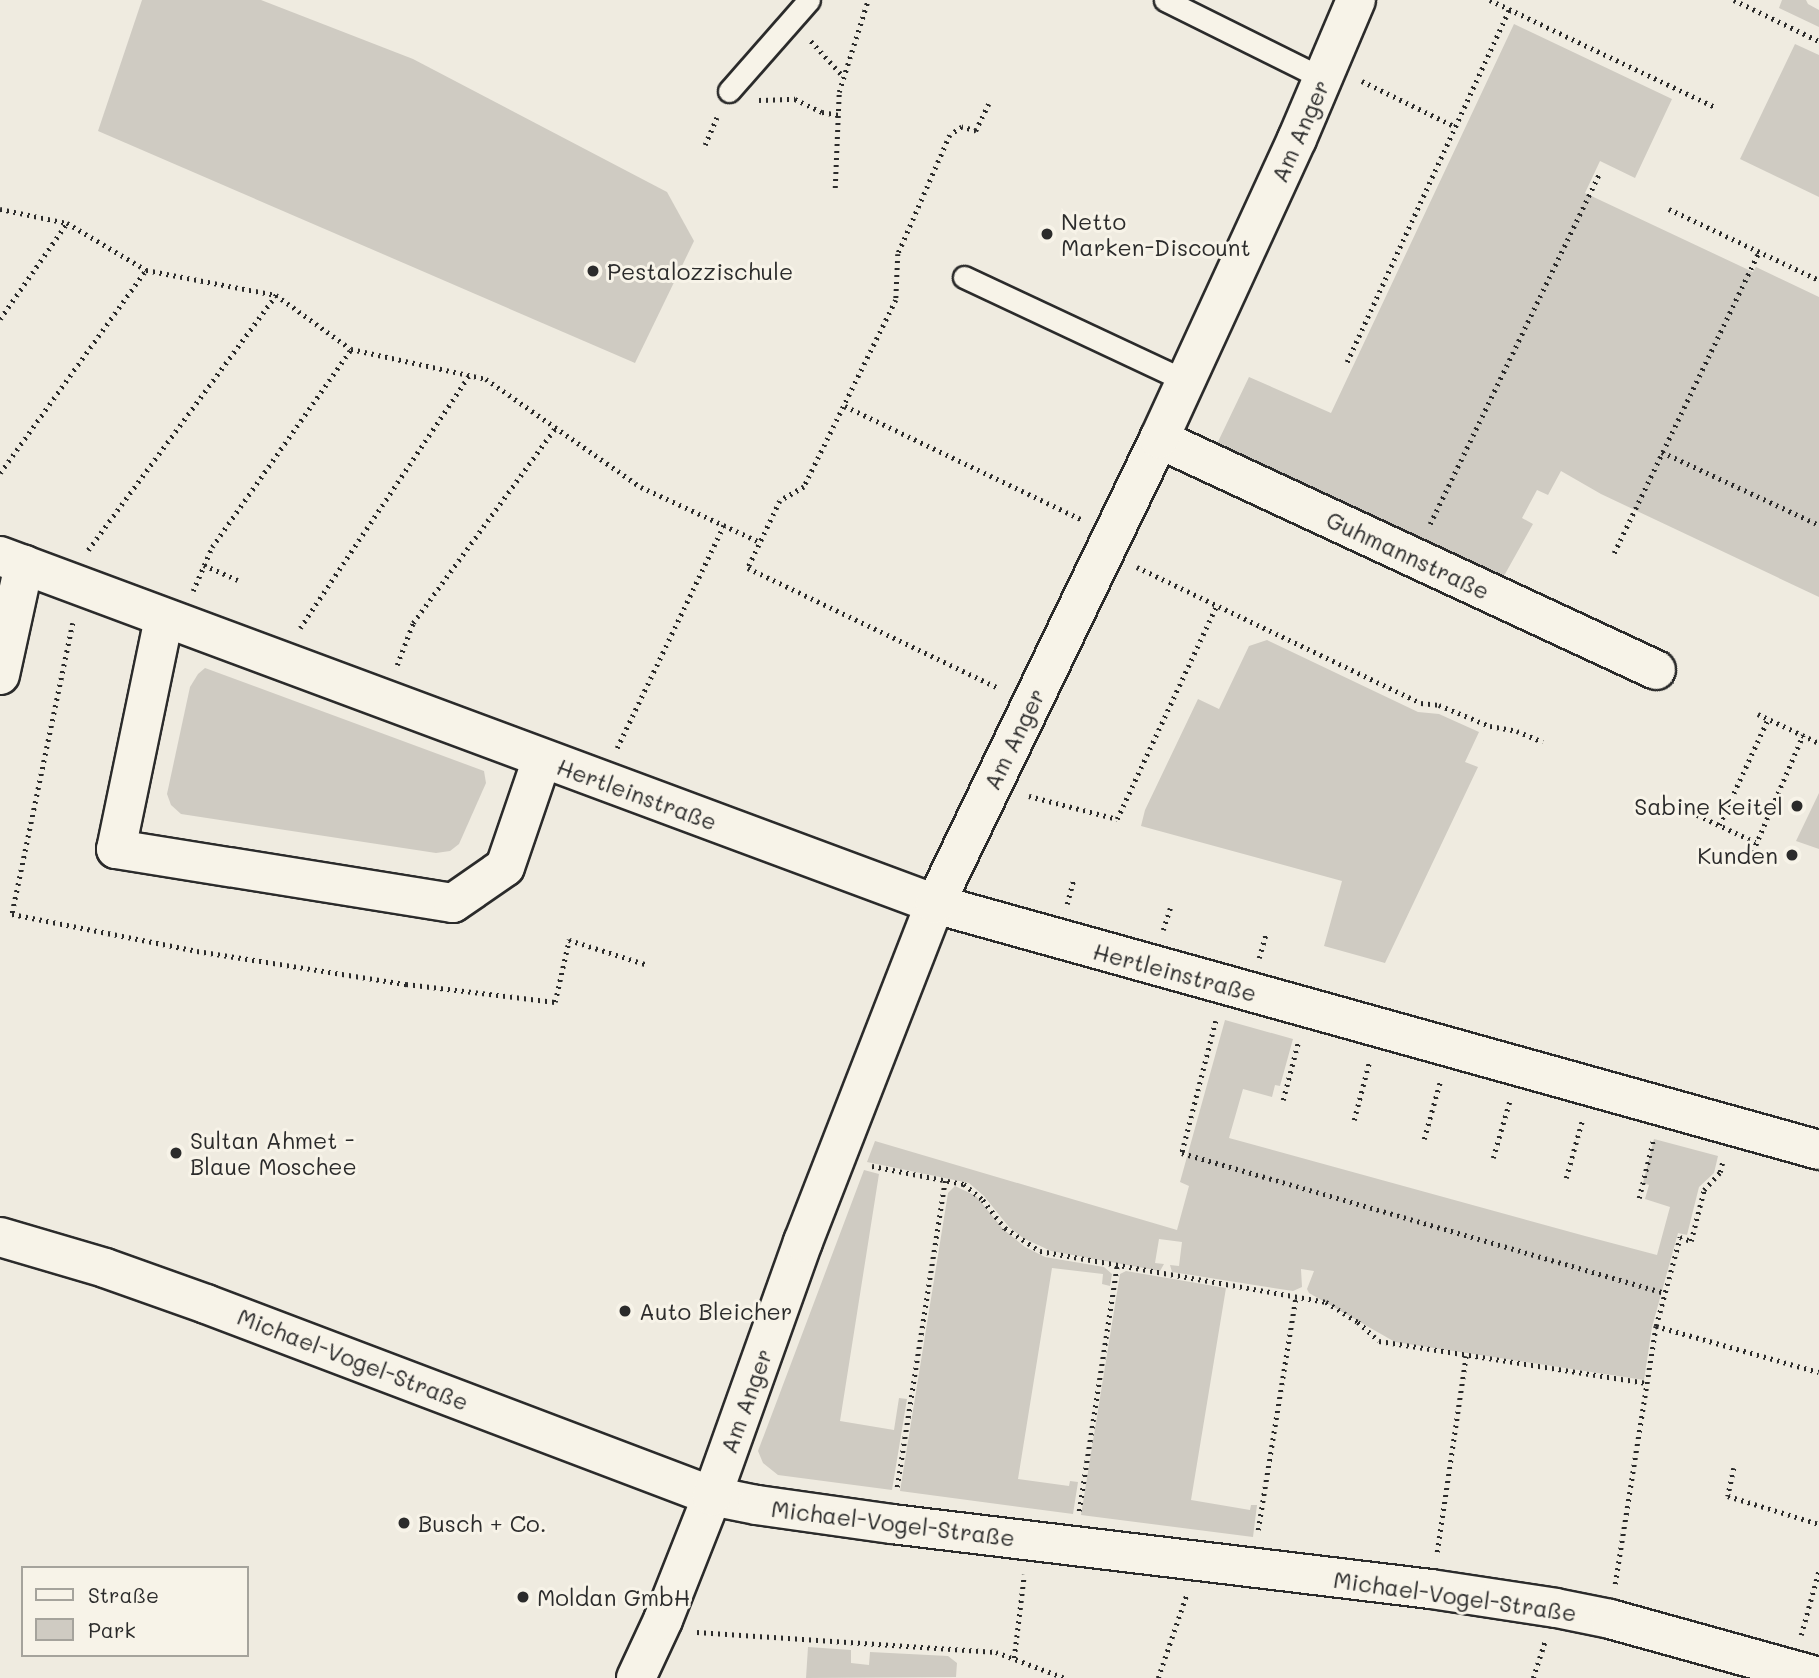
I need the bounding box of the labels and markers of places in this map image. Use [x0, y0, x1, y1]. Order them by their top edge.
place label: Netto Marken-Discount [1061, 207, 1251, 261]
marker: Netto Marken-Discount [1039, 226, 1055, 242]
place label: Pestalozzischule [607, 257, 793, 285]
marker: Pestalozzischule [585, 263, 601, 279]
place label: Sabine Keitel [1634, 792, 1783, 820]
marker: Sabine Keitel [1789, 798, 1805, 814]
place label: Kunden [1697, 841, 1778, 869]
marker: Kunden [1784, 847, 1800, 863]
place label: Sultan Ahmet - Blaue Moschee [190, 1126, 357, 1180]
marker: Sultan Ahmet - Blaue Moschee [168, 1145, 184, 1161]
place label: Auto Bleicher [639, 1297, 792, 1325]
marker: Auto Bleicher [617, 1303, 633, 1319]
place label: Busch + Co. [418, 1509, 547, 1537]
marker: Busch + Co. [396, 1515, 412, 1531]
place label: Moldan GmbH [537, 1583, 690, 1611]
marker: Moldan GmbH [515, 1589, 531, 1605]

